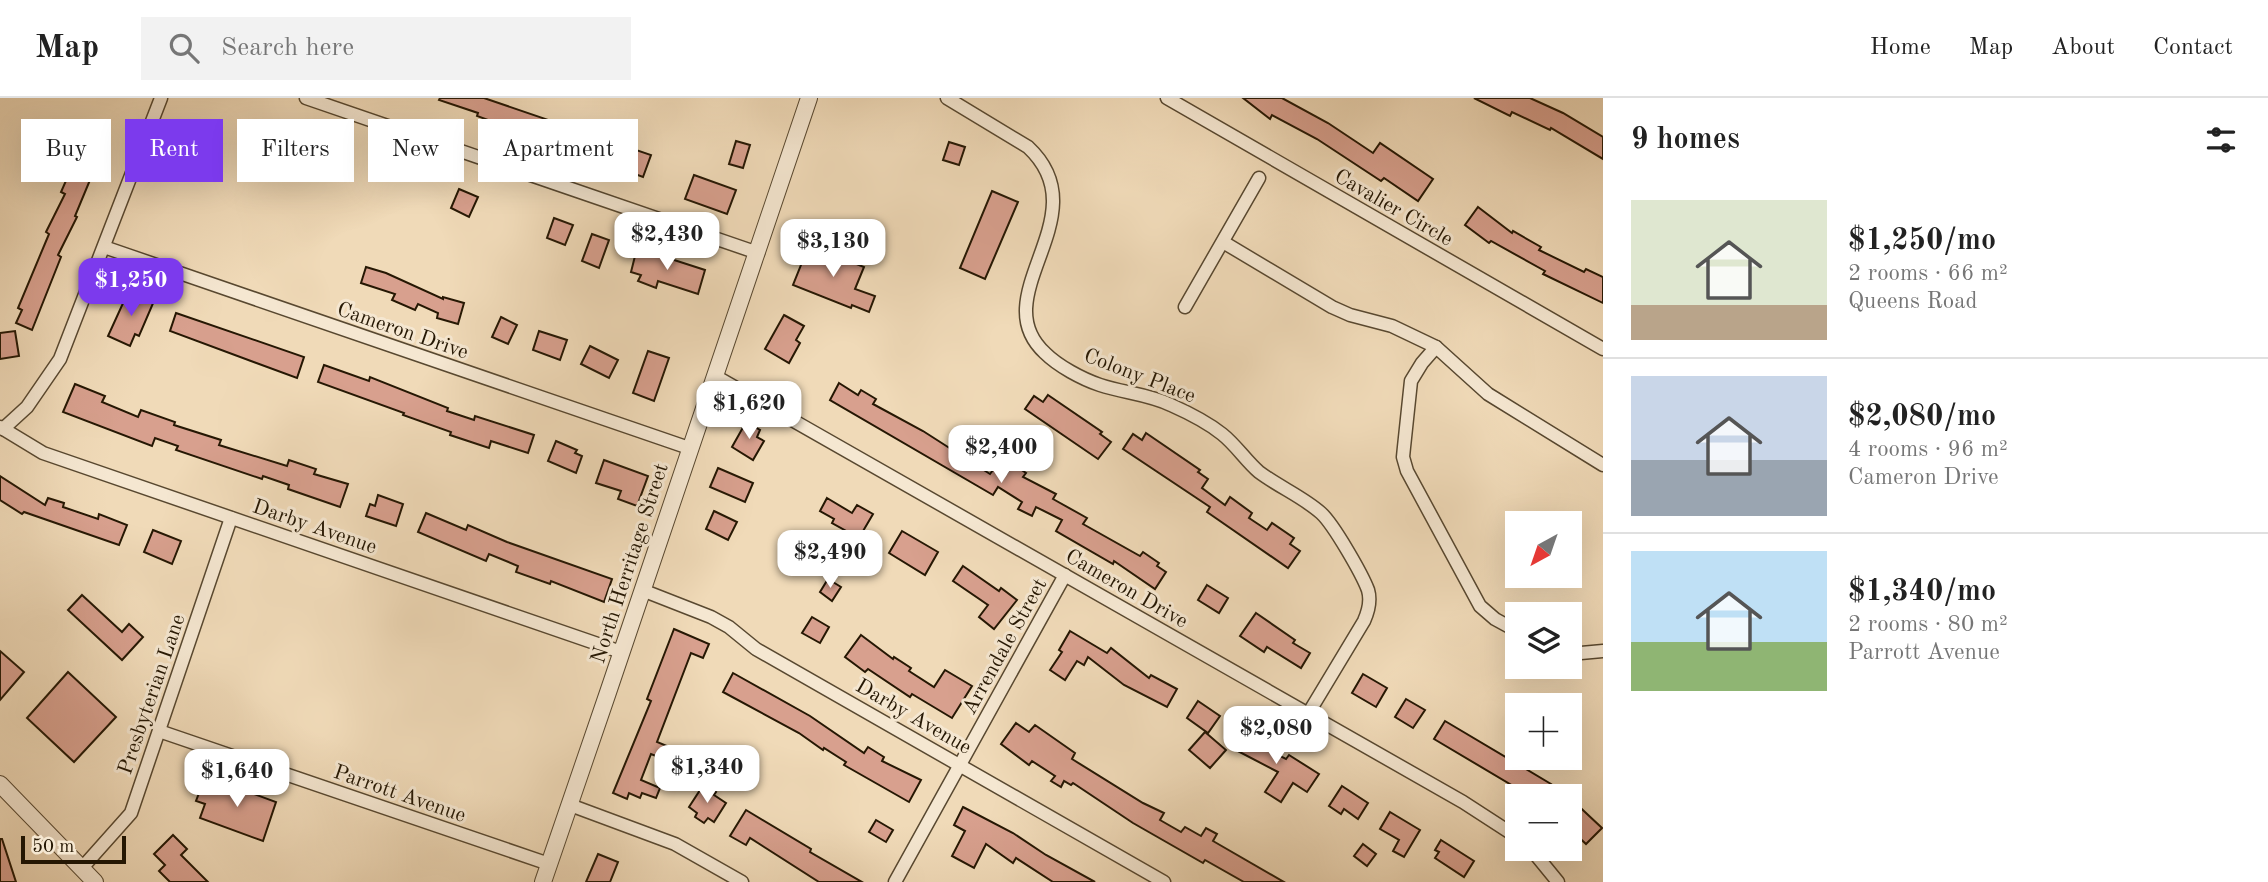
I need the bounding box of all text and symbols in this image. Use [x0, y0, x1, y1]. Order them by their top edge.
search box [141, 17, 631, 80]
icon: search [165, 29, 203, 67]
text: Map [35, 32, 99, 65]
text: Search here [221, 35, 354, 61]
text: Home [1870, 36, 1931, 60]
text: Map [1969, 36, 2013, 60]
text: About [2051, 36, 2115, 60]
text: Contact [2153, 36, 2233, 60]
chip: Buy [21, 119, 111, 182]
chip: Rent [125, 119, 223, 182]
chip: Filters [237, 119, 354, 182]
chip: New [368, 119, 464, 182]
chip: Apartment [478, 119, 638, 182]
icon: filters [2202, 121, 2240, 159]
text: 9 homes [1631, 125, 1740, 155]
street label: Cavalier Circle [1330, 166, 1456, 251]
pin: $2,430 [610, 212, 724, 272]
pin: $3,130 [776, 220, 890, 279]
text: $2,430 [630, 223, 704, 246]
text: $1,250/mo [1848, 226, 1996, 256]
icon: home [1687, 228, 1771, 312]
text: $3,130 [796, 230, 870, 253]
pin: $1,250 [74, 258, 188, 318]
text: 2 rooms · 66 m² [1848, 262, 2008, 285]
text: $1,250 [94, 269, 168, 292]
text: Queens Road [1848, 290, 1978, 313]
street label: Cameron Drive [334, 299, 471, 364]
street label: Colony Place [1081, 345, 1198, 407]
pin: $1,620 [692, 382, 806, 441]
text: $1,620 [712, 392, 786, 415]
text: $2,080/mo [1848, 402, 1996, 432]
icon: home [1687, 404, 1771, 488]
pin: $2,400 [944, 426, 1058, 485]
text: $2,400 [964, 436, 1038, 459]
text: 4 rooms · 96 m² [1848, 438, 2008, 461]
street label: North Herritage Street [588, 461, 673, 666]
text: Cameron Drive [1848, 466, 1999, 489]
street label: Darby Avenue [250, 496, 379, 558]
north arrow [1505, 511, 1582, 588]
map controls [1505, 511, 1582, 861]
pin: $2,490 [773, 531, 887, 590]
text: $2,490 [793, 541, 867, 564]
street label: Cameron Drive [1061, 546, 1191, 633]
street label: Arrendale Street [959, 575, 1051, 718]
text: $1,340/mo [1848, 577, 1996, 607]
icon: home [1687, 579, 1771, 663]
button: layers [1505, 602, 1582, 679]
street label: Presbyterian Lane [115, 612, 190, 777]
text: 2 rooms · 80 m² [1848, 613, 2008, 636]
text: Parrott Avenue [1848, 641, 2000, 664]
street label: Darby Avenue [852, 676, 975, 759]
button: + [1505, 693, 1582, 770]
pin: $2,080 [1219, 706, 1333, 766]
text: $2,080 [1239, 717, 1313, 740]
pin: $1,340 [650, 746, 764, 805]
pin: $1,640 [180, 750, 294, 809]
text: $1,340 [670, 756, 744, 779]
text: $1,640 [200, 760, 274, 783]
street label: Parrott Avenue [331, 762, 468, 827]
button: − [1505, 784, 1582, 861]
scale bar [21, 833, 126, 865]
text: 50 m [32, 838, 74, 857]

